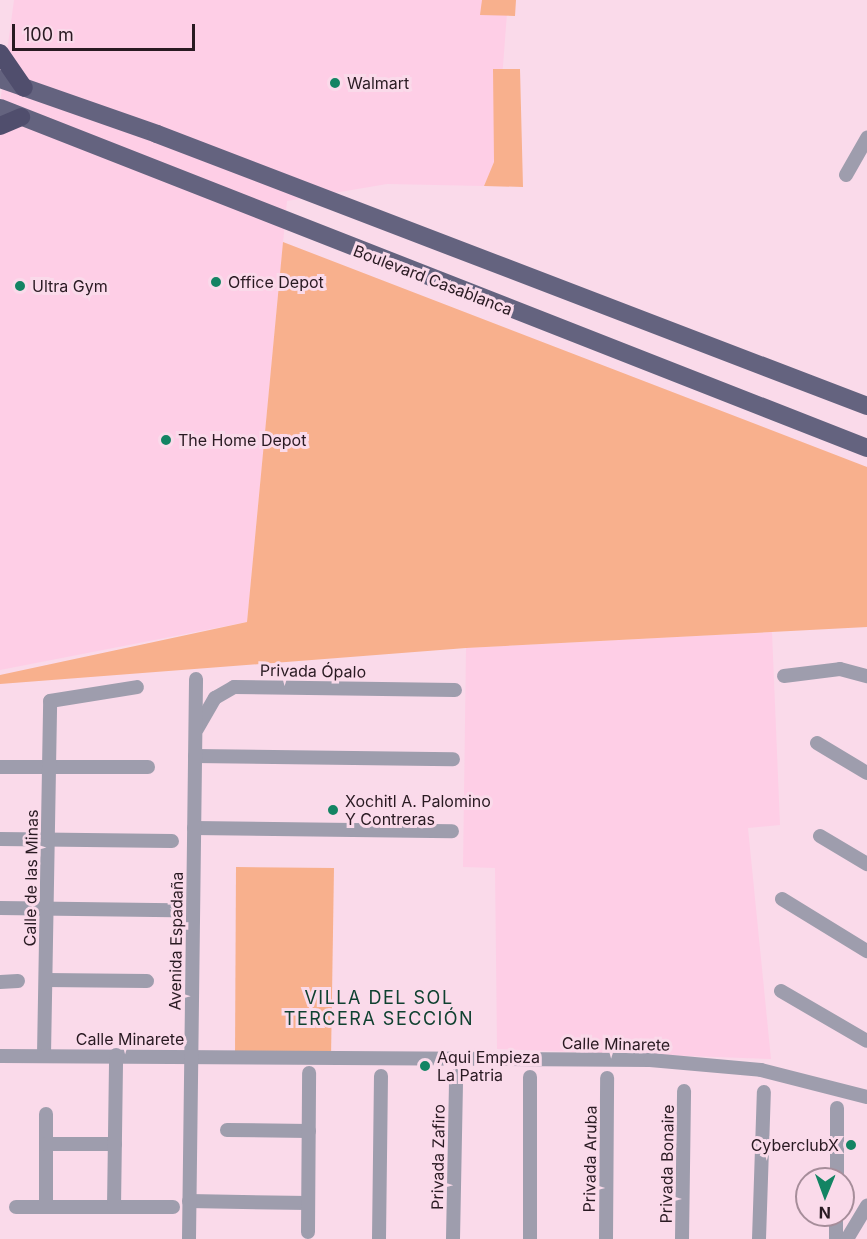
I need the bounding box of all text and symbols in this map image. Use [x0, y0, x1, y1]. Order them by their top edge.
scale bar [15, 12, 198, 50]
text: 100 m [23, 24, 74, 45]
place label: Walmart [347, 73, 409, 93]
marker: Walmart [328, 76, 342, 90]
street label: Boulevard Casablanca [351, 241, 515, 319]
place label: Office Depot [228, 272, 324, 292]
marker: Office Depot [209, 275, 223, 289]
place label: Ultra Gym [32, 276, 108, 296]
marker: Ultra Gym [13, 279, 27, 293]
place label: The Home Depot [178, 430, 306, 450]
marker: The Home Depot [159, 433, 173, 447]
street label: Privada Ópalo [260, 660, 366, 682]
place label: Xochitl A. Palomino Y Contreras [345, 791, 491, 829]
marker: Xochitl A. Palomino Y Contreras [326, 803, 340, 817]
street label: Calle de las Minas [20, 809, 42, 947]
street label: Avenida Espadaña [165, 871, 187, 1011]
district label: VILLA DEL SOL TERCERA SECCIÓN [284, 988, 474, 1030]
street label: Calle Minarete [76, 1029, 184, 1049]
street label: Calle Minarete [562, 1033, 670, 1055]
place label: Aqui Empieza La Patria [437, 1047, 540, 1085]
marker: Aqui Empieza La Patria [418, 1059, 432, 1073]
street label: Privada Zafiro [427, 1104, 449, 1210]
street label: Privada Bonaire [656, 1104, 678, 1224]
street label: Privada Aruba [579, 1105, 601, 1213]
place label: CyberclubX [751, 1135, 839, 1155]
marker: CyberclubX [844, 1138, 858, 1152]
north arrow [795, 1167, 855, 1227]
text: N [818, 1203, 831, 1223]

